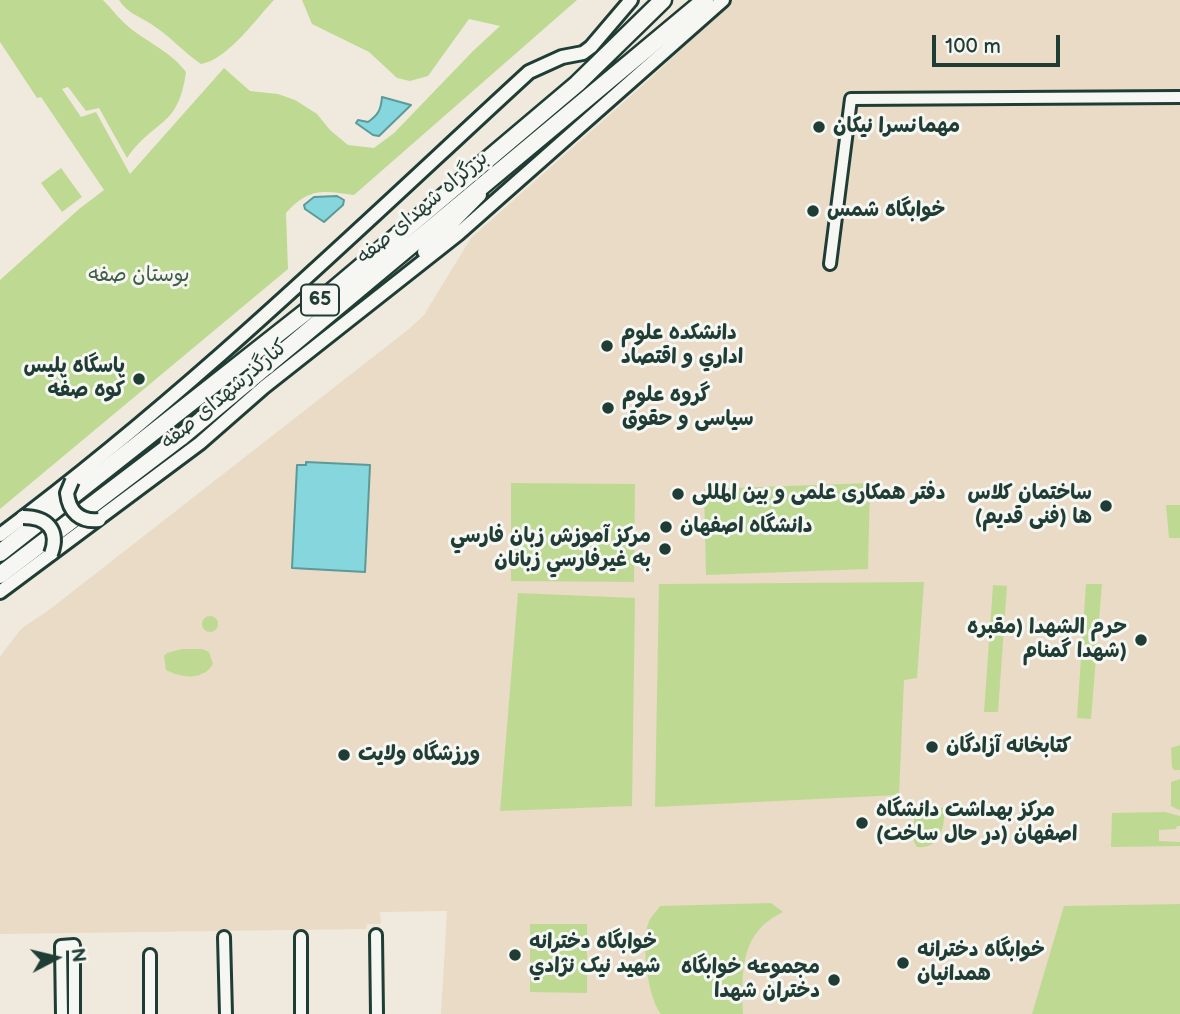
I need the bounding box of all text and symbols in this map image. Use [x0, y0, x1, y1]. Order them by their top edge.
scale bar [935, 21, 1063, 65]
text: 100 m [945, 34, 1001, 59]
place label: مهمانسرا نیکان [833, 114, 960, 140]
marker: مهمانسرا نیکان [811, 119, 827, 135]
street label: بزرگراه شهدای صفه [352, 146, 494, 270]
place label: خوابگاه شمس [827, 198, 945, 224]
marker: خوابگاه شمس [805, 203, 821, 219]
park label: بوستان صفه [88, 263, 190, 289]
road number: 65 [301, 284, 339, 316]
place label: دانشکده علوم اداري و اقتصاد [621, 321, 743, 371]
street label: کنارگذرشهدای صفه [157, 335, 293, 455]
marker: دانشکده علوم اداري و اقتصاد [599, 338, 615, 354]
place label: پاسگاه پلیس کوه صفه [24, 354, 125, 404]
marker: پاسگاه پلیس کوه صفه [131, 371, 147, 387]
place label: گروه علوم سیاسی و حقوق [622, 383, 754, 433]
marker: گروه علوم سیاسی و حقوق [600, 400, 616, 416]
place label: دفتر همکاری علمی و بین المللی [692, 481, 946, 507]
place label: ساختمان کلاس ها (فنی قدیم) [968, 481, 1092, 531]
marker: دفتر همکاری علمی و بین المللی [670, 486, 686, 502]
marker: ساختمان کلاس ها (فنی قدیم) [1098, 498, 1114, 514]
place label: دانشگاه اصفهان [680, 514, 813, 540]
marker: دانشگاه اصفهان [658, 519, 674, 535]
place label: مرکز آموزش زبان فارسي به غيرفارسي زبانان [450, 524, 651, 574]
marker: مرکز آموزش زبان فارسي به غيرفارسي زبانان [657, 541, 673, 557]
place label: حرم الشهدا (مقبره شهدا گمنام) [967, 615, 1127, 665]
marker: حرم الشهدا (مقبره شهدا گمنام) [1133, 632, 1149, 648]
place label: کتابخانه آزادگان [946, 734, 1071, 760]
marker: کتابخانه آزادگان [924, 739, 940, 755]
place label: ورزشگاه ولایت [358, 742, 480, 768]
marker: ورزشگاه ولایت [336, 747, 352, 763]
place label: مرکز بهداشت دانشگاه اصفهان (در حال ساخت) [876, 798, 1077, 848]
marker: مرکز بهداشت دانشگاه اصفهان (در حال ساخت) [854, 815, 870, 831]
north arrow [21, 923, 91, 993]
place label: خوابگاه دخترانه شهيد نيک نژادي [529, 930, 660, 980]
place label: خوابگاه دخترانه همدانیان [917, 938, 1045, 988]
text: N [65, 947, 90, 964]
marker: خوابگاه دخترانه شهيد نيک نژادي [507, 947, 523, 963]
place label: مجموعه خوابگاه دختران شهدا [681, 955, 820, 1005]
marker: خوابگاه دخترانه همدانیان [895, 955, 911, 971]
marker: مجموعه خوابگاه دختران شهدا [826, 972, 842, 988]

